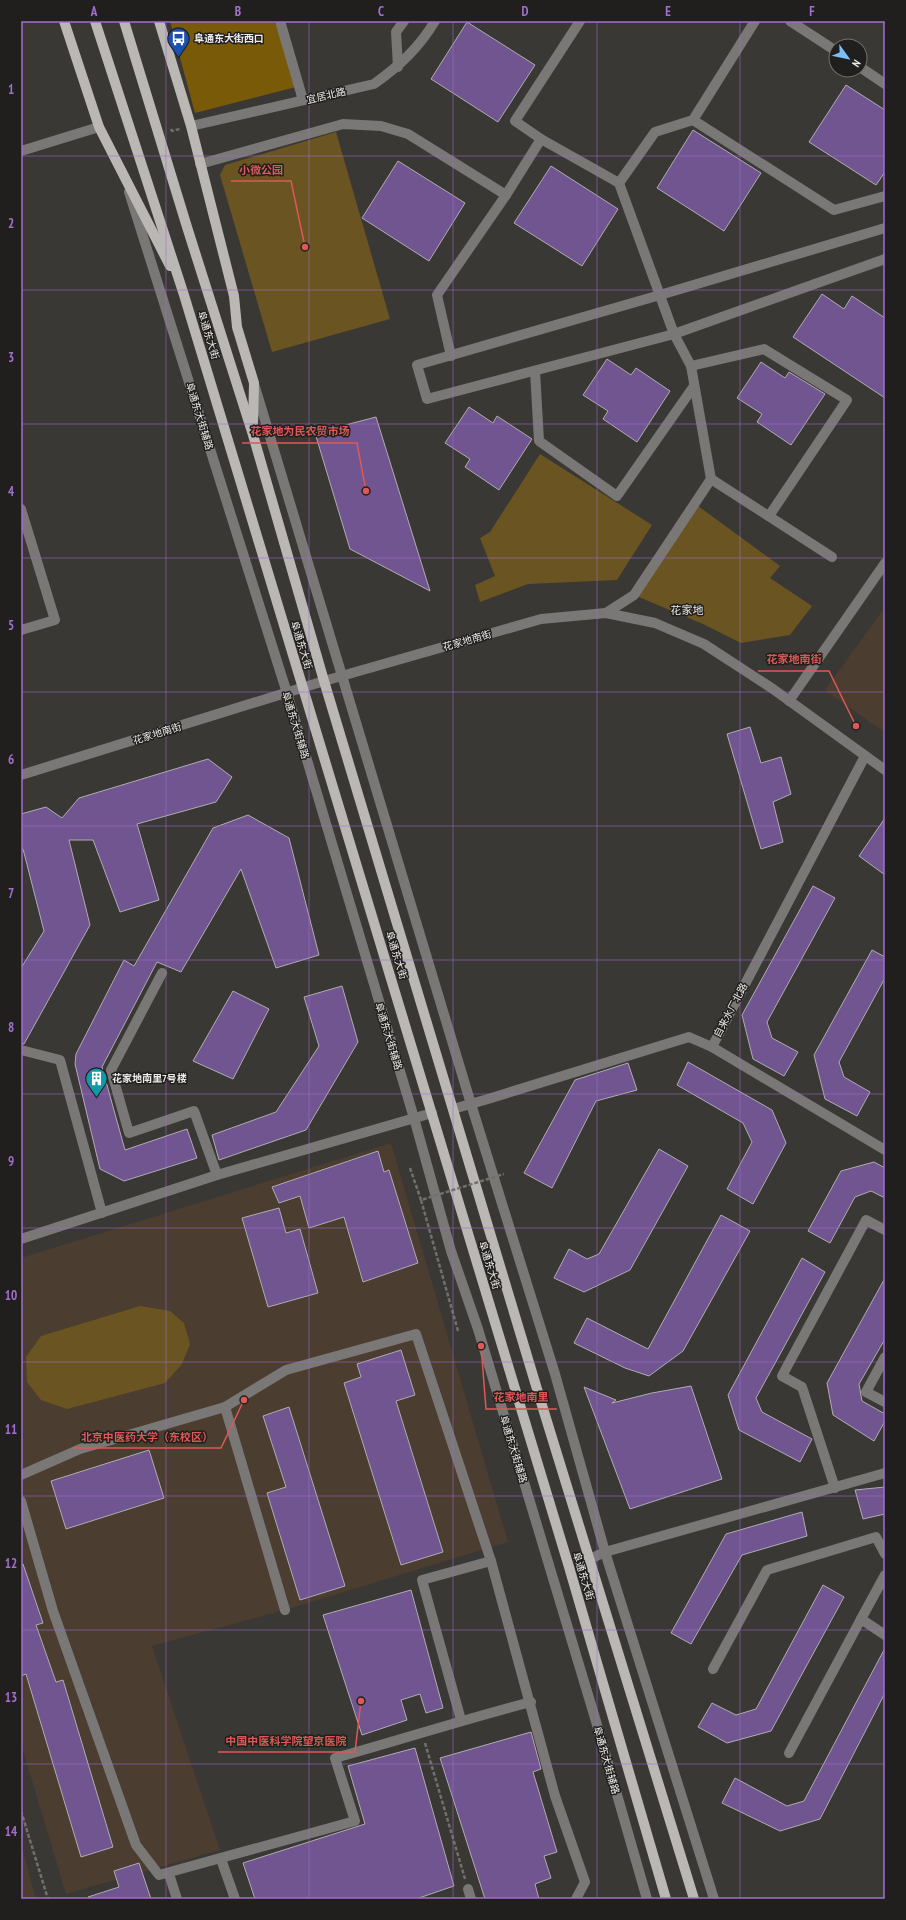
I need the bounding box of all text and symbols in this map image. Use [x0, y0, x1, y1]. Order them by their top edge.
text: A [90, 3, 98, 20]
text: B [235, 3, 241, 20]
text: C [378, 3, 384, 20]
text: D [522, 3, 529, 20]
text: E [665, 3, 671, 20]
text: F [809, 3, 815, 20]
bus stop icon: 阜通东大街西口 [166, 25, 192, 58]
place label: 阜通东大街西口 [194, 32, 264, 45]
north arrow [828, 38, 868, 78]
text: N [849, 57, 864, 70]
text: 1 [8, 81, 14, 98]
street label: 宜居北路 [305, 85, 347, 106]
callout: 小微公园 [231, 158, 291, 181]
text: 小微公园 [239, 163, 283, 177]
text: 2 [8, 215, 14, 232]
street label: 阜通东大街 [195, 309, 222, 361]
text: 3 [8, 349, 14, 366]
street label: 阜通东大街辅路 [183, 381, 216, 452]
callout: 花家地为民农贸市场 [242, 420, 357, 443]
text: 花家地为民农贸市场 [251, 424, 350, 438]
text: 4 [8, 483, 15, 500]
district label: 花家地 [671, 603, 704, 617]
text: 5 [8, 617, 14, 634]
street label: 阜通东大街 [288, 619, 315, 671]
street label: 花家地南街 [441, 627, 493, 654]
callout: 花家地南街 [758, 648, 829, 671]
text: 花家地南街 [767, 652, 822, 666]
street label: 阜通东大街辅路 [279, 690, 312, 761]
street label: 花家地南街 [131, 720, 183, 747]
text: 6 [8, 751, 14, 768]
text: 7 [8, 885, 14, 902]
street label: 阜通东大街 [383, 929, 410, 981]
street label: 自来水厂北路 [711, 981, 750, 1040]
street label: 阜通东大街辅路 [372, 1001, 405, 1072]
text: 8 [8, 1019, 14, 1036]
building icon: 花家地南里7号楼 [84, 1065, 110, 1098]
place label: 花家地南里7号楼 [112, 1072, 187, 1085]
text: 9 [8, 1153, 14, 1170]
street label: 阜通东大街 [476, 1239, 503, 1291]
text: 10 [5, 1287, 17, 1304]
callout: 花家地南里 [486, 1386, 557, 1409]
text: 花家地南里 [494, 1390, 549, 1404]
street label: 阜通东大街辅路 [497, 1414, 530, 1485]
text: 11 [5, 1421, 17, 1438]
callout: 北京中医药大学（东校区） [73, 1425, 221, 1448]
text: 北京中医药大学（东校区） [81, 1430, 213, 1444]
street label: 阜通东大街 [570, 1550, 597, 1602]
text: 12 [5, 1555, 17, 1572]
text: 13 [5, 1689, 17, 1706]
street label: 阜通东大街辅路 [591, 1725, 622, 1796]
callout: 中国中医科学院望京医院 [218, 1729, 355, 1752]
text: 中国中医科学院望京医院 [226, 1734, 347, 1748]
text: 14 [5, 1823, 18, 1840]

